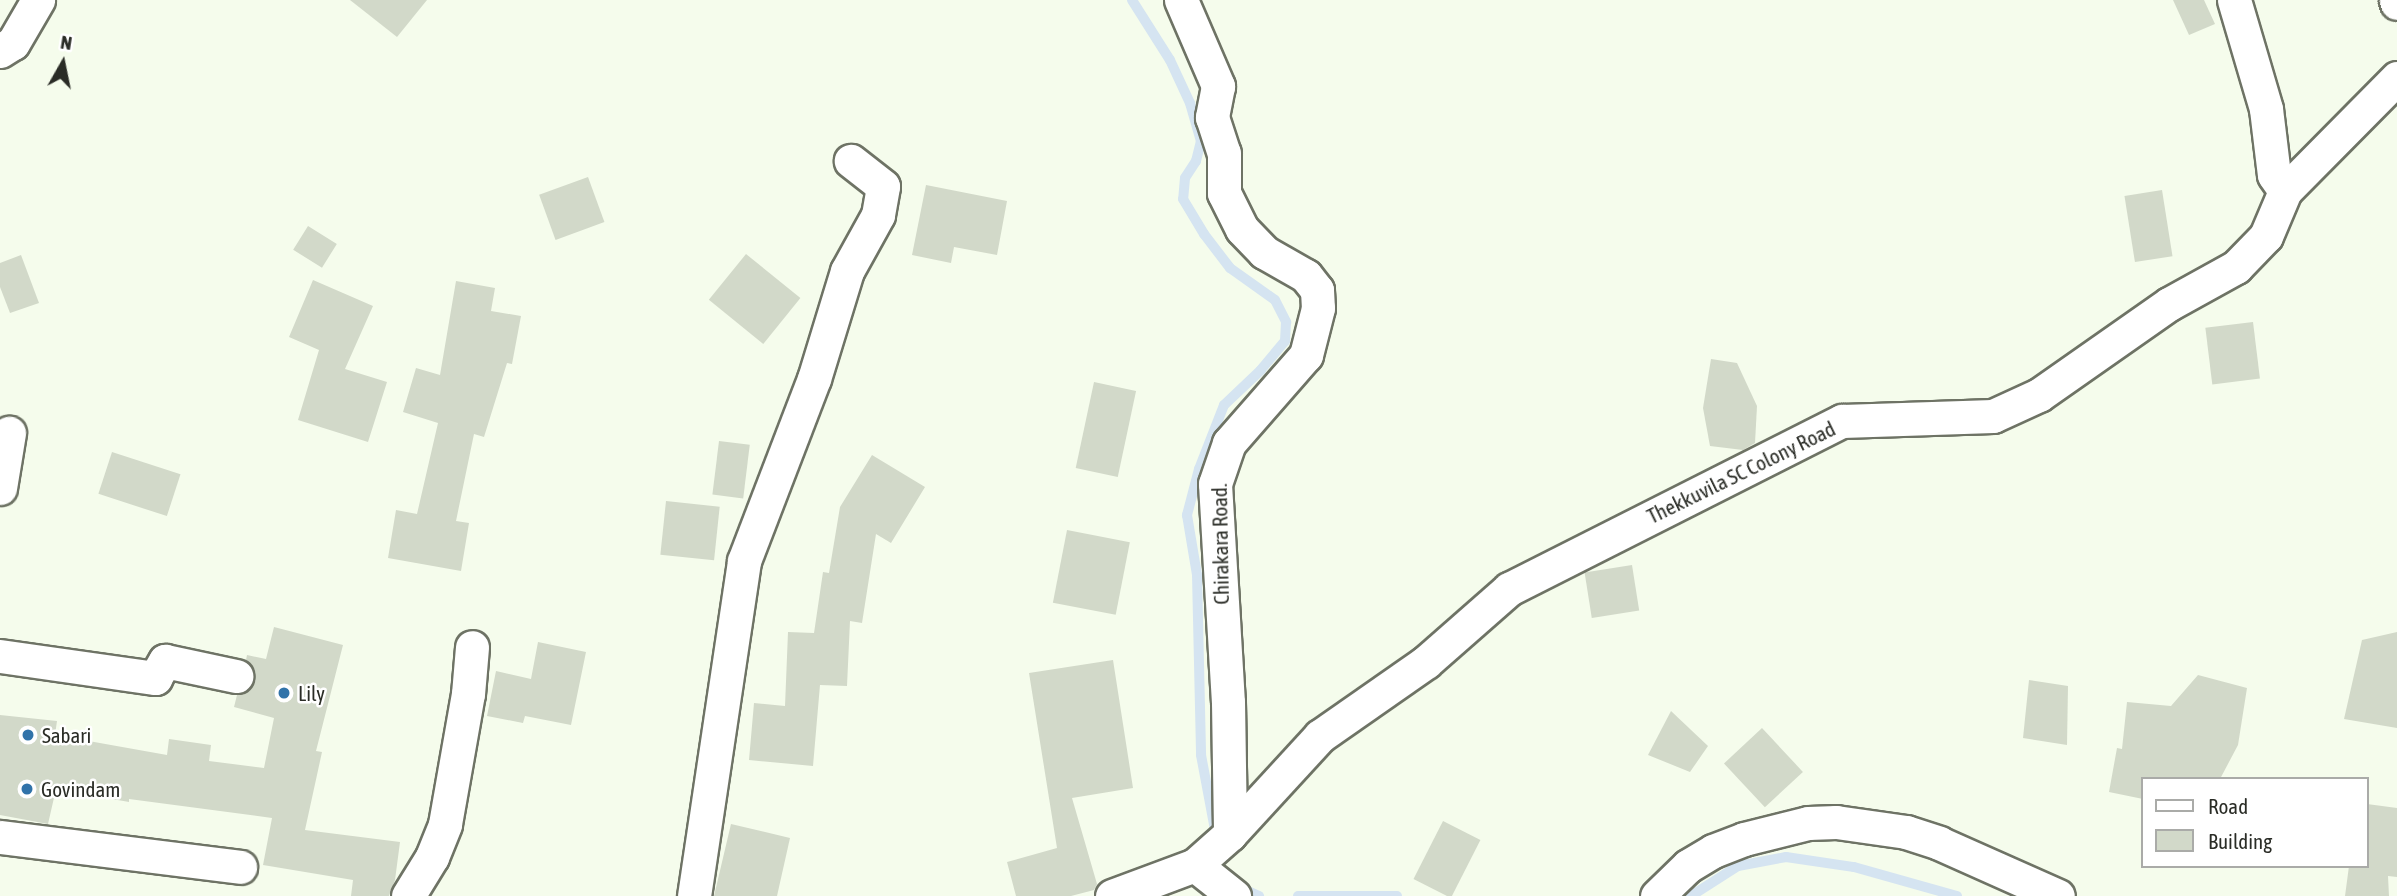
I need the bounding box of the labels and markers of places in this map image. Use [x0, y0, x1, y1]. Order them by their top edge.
place label: Lily [298, 680, 325, 706]
marker: Lily [276, 685, 292, 701]
place label: Sabari [42, 722, 91, 748]
marker: Sabari [20, 727, 36, 743]
place label: Govindam [41, 776, 120, 802]
marker: Govindam [19, 781, 35, 797]

